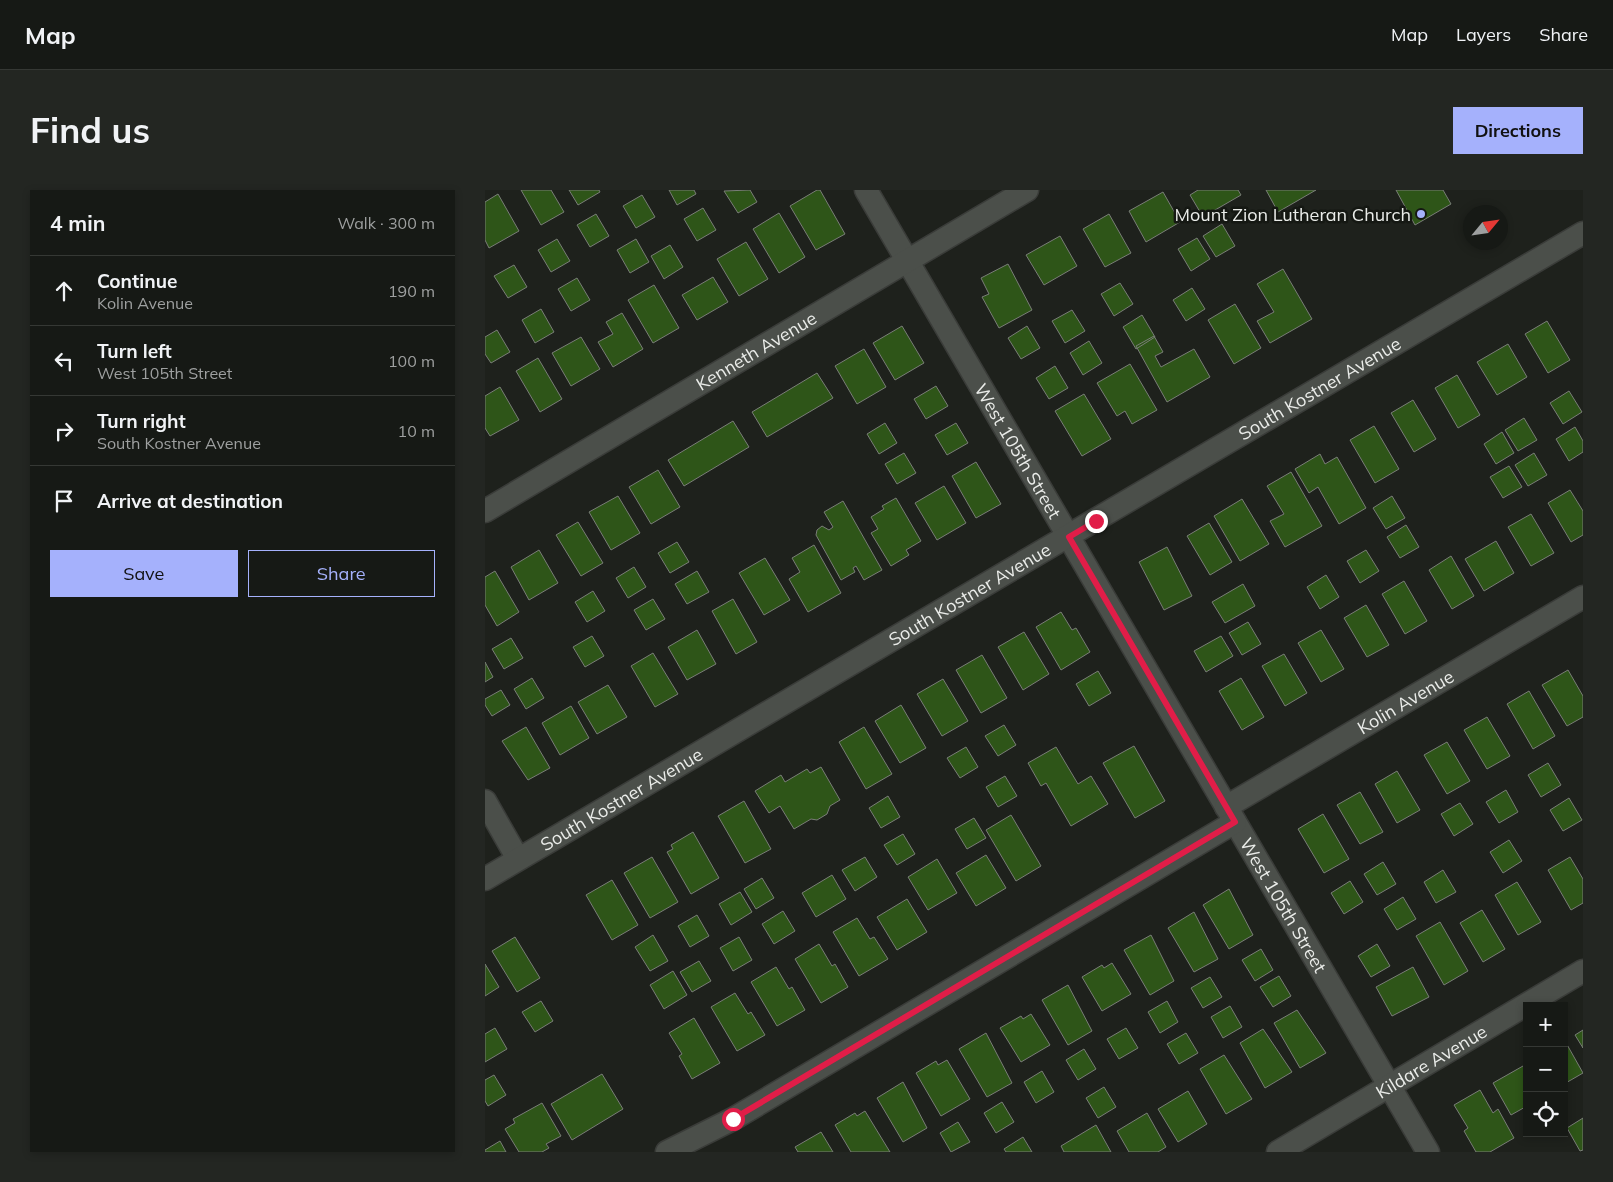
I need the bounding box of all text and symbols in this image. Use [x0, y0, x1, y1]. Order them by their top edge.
text: Map [25, 20, 76, 50]
text: Map [1391, 23, 1428, 46]
text: Layers [1456, 23, 1511, 46]
text: Share [1539, 23, 1588, 46]
button: Directions [1453, 107, 1583, 154]
text: Find us [30, 108, 150, 152]
place label: Mount Zion Lutheran Church [1175, 203, 1411, 226]
north arrow [1463, 205, 1508, 250]
marker: Mount Zion Lutheran Church [1415, 208, 1427, 220]
text: 4 min [50, 210, 105, 236]
text: Walk · 300 m [337, 213, 435, 233]
text: Continue [97, 269, 177, 293]
icon: ahead [50, 277, 78, 305]
text: 190 m [388, 281, 435, 301]
text: Kolin Avenue [97, 293, 193, 313]
street label: Kenneth Avenue [692, 306, 821, 395]
street label: South Kostner Avenue [1234, 331, 1405, 445]
text: Turn left [97, 339, 172, 363]
icon: left [50, 347, 78, 375]
text: 100 m [388, 351, 435, 371]
text: West 105th Street [97, 363, 232, 383]
street label: West 105th Street [970, 379, 1067, 522]
text: Turn right [97, 409, 186, 433]
icon: right [50, 417, 78, 445]
text: 10 m [398, 421, 435, 441]
text: South Kostner Avenue [97, 433, 261, 453]
icon: arrive [50, 487, 78, 515]
text: Arrive at destination [97, 489, 283, 513]
route end [1085, 510, 1108, 533]
street label: South Kostner Avenue [884, 537, 1055, 651]
button: Save [50, 550, 238, 597]
button: Share [248, 550, 435, 597]
street label: Kolin Avenue [1353, 664, 1458, 739]
street label: South Kostner Avenue [536, 742, 707, 856]
street label: West 105th Street [1235, 833, 1332, 977]
map controls [1523, 1002, 1568, 1137]
button: + [1523, 1002, 1568, 1047]
street label: Kildare Avenue [1371, 1019, 1491, 1103]
button: − [1523, 1047, 1568, 1092]
button: locate [1523, 1092, 1568, 1137]
route start [722, 1108, 745, 1131]

